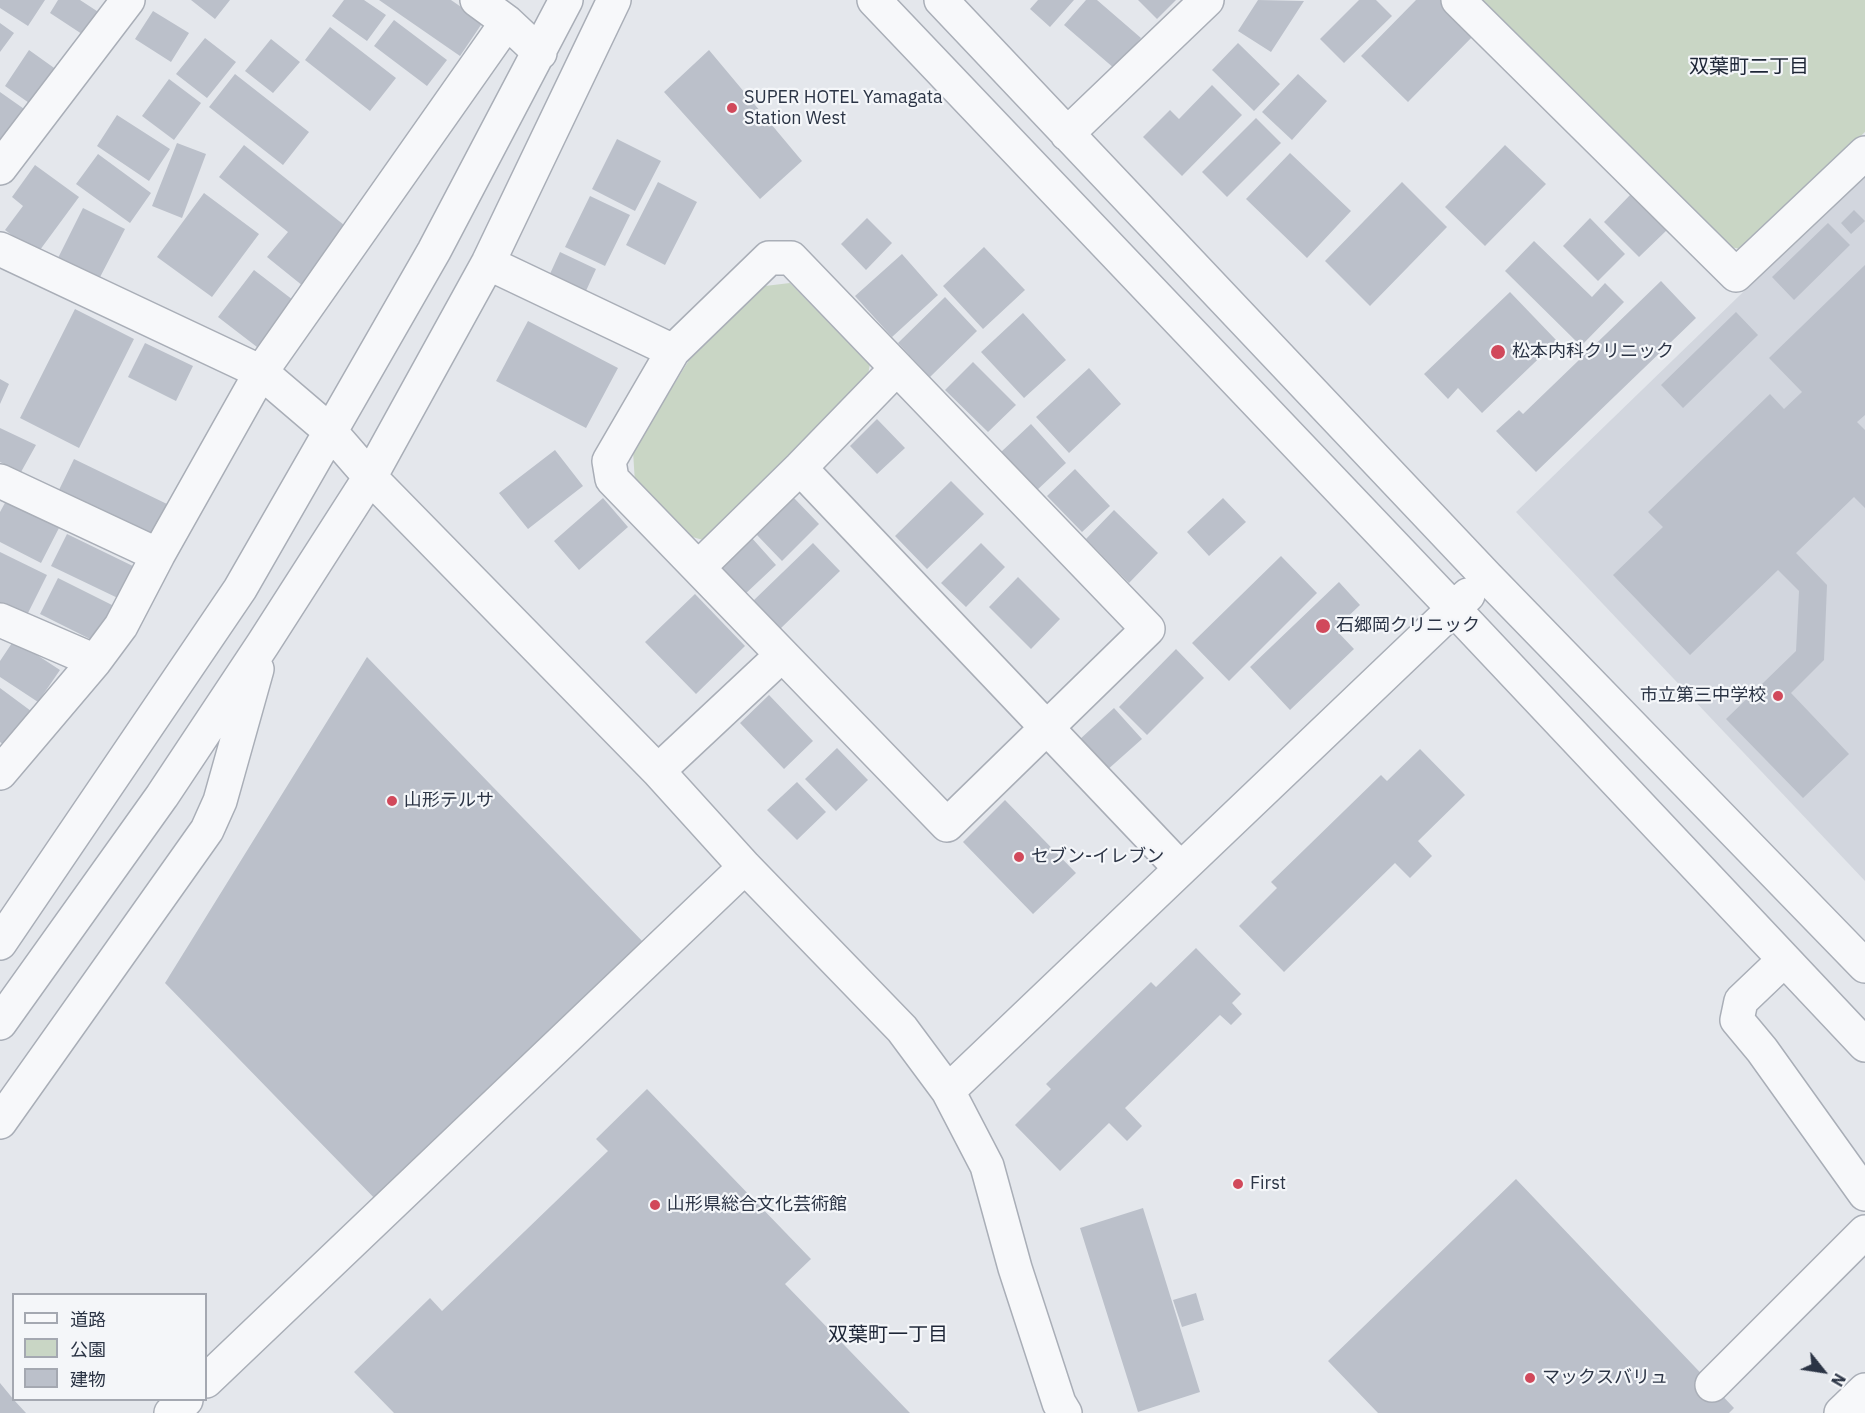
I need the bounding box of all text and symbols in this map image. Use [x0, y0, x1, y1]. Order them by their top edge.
district label: 双葉町二丁目 [1689, 55, 1809, 79]
place label: SUPER HOTEL Yamagata Station West [744, 87, 943, 130]
marker: SUPER HOTEL Yamagata Station West [725, 101, 739, 115]
place label: 松本内科クリニック [1512, 341, 1674, 363]
marker: 松本内科クリニック [1489, 343, 1507, 361]
place label: 石郷岡クリニック [1336, 615, 1480, 637]
marker: 石郷岡クリニック [1314, 617, 1332, 635]
place label: 市立第三中学校 [1640, 685, 1766, 707]
marker: 市立第三中学校 [1771, 689, 1785, 703]
place label: 山形テルサ [404, 790, 494, 812]
marker: 山形テルサ [385, 794, 399, 808]
place label: セブン-イレブン [1031, 846, 1164, 868]
marker: セブン-イレブン [1012, 850, 1026, 864]
place label: First [1250, 1173, 1286, 1195]
marker: First [1231, 1177, 1245, 1191]
place label: 山形県総合文化芸術館 [667, 1194, 847, 1216]
marker: 山形県総合文化芸術館 [648, 1198, 662, 1212]
legend [12, 1293, 207, 1401]
text: 道路 [70, 1308, 106, 1331]
district label: 双葉町一丁目 [828, 1323, 948, 1347]
text: 公園 [70, 1338, 106, 1361]
north arrow [1793, 1341, 1853, 1401]
place label: マックスバリュ [1542, 1367, 1668, 1389]
text: 建物 [70, 1368, 106, 1391]
text: N [1827, 1370, 1850, 1390]
marker: マックスバリュ [1523, 1371, 1537, 1385]

